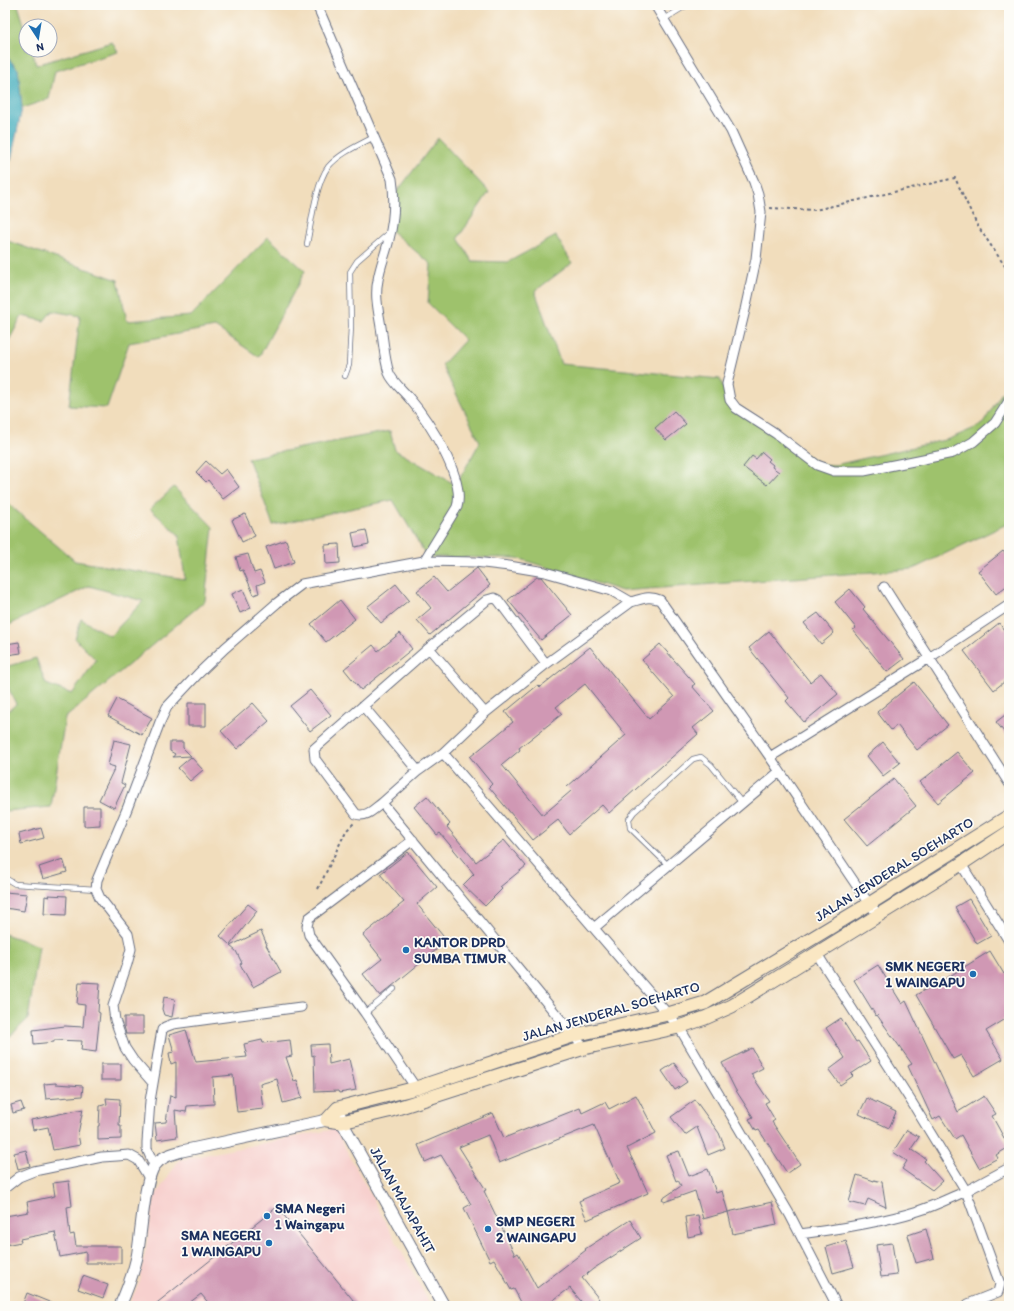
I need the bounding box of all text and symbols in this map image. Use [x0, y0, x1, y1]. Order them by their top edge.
north arrow [18, 18, 58, 58]
text: N [35, 40, 45, 54]
street label: JALAN JENDERAL SOEHARTO [812, 813, 977, 925]
place label: KANTOR DPRD SUMBA TIMUR [414, 934, 506, 967]
marker: KANTOR DPRD SUMBA TIMUR [401, 945, 411, 955]
place label: SMK NEGERI 1 WAINGAPU [885, 958, 965, 991]
marker: SMK NEGERI 1 WAINGAPU [968, 969, 978, 979]
street label: JALAN JENDERAL SOEHARTO [520, 978, 702, 1045]
street label: JALAN MAJAPAHIT [366, 1144, 439, 1257]
place label: SMA Negeri 1 Waingapu [275, 1200, 345, 1233]
marker: SMA Negeri 1 Waingapu [262, 1211, 272, 1221]
place label: SMP NEGERI 2 WAINGAPU [496, 1213, 576, 1246]
marker: SMP NEGERI 2 WAINGAPU [483, 1224, 493, 1234]
place label: SMA NEGERI 1 WAINGAPU [181, 1227, 261, 1260]
marker: SMA NEGERI 1 WAINGAPU [264, 1238, 274, 1248]

